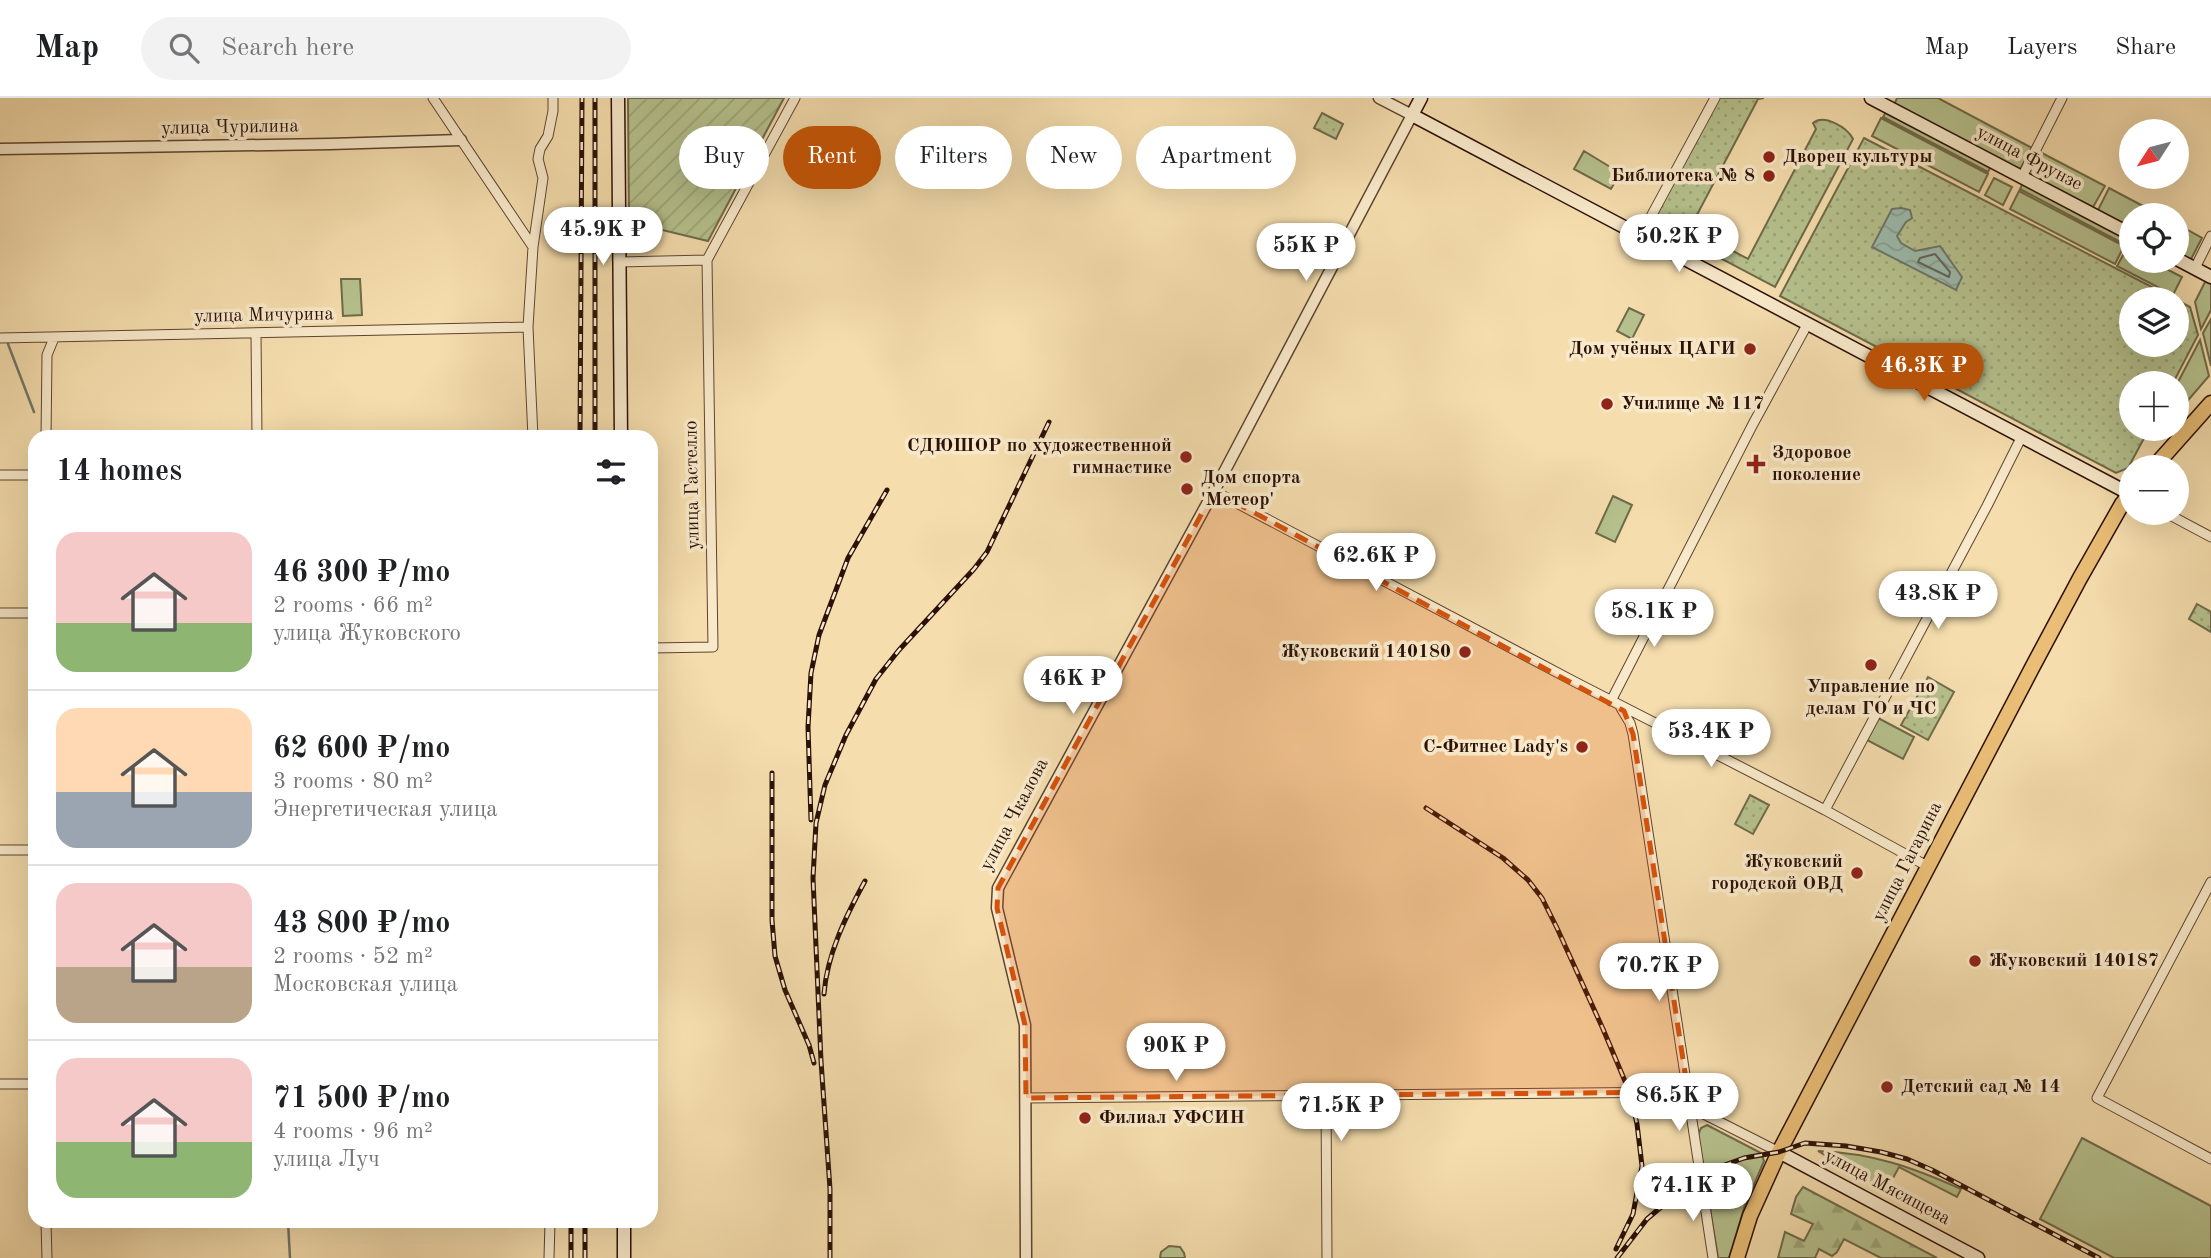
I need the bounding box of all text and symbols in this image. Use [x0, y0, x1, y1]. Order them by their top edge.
search box [141, 17, 631, 80]
icon: search [165, 29, 203, 67]
text: Map [35, 32, 99, 65]
text: Search here [221, 35, 354, 61]
text: Map [1925, 36, 1969, 60]
text: Layers [2007, 36, 2077, 60]
text: Share [2115, 36, 2176, 60]
street label: улица Чурилина [161, 117, 300, 139]
north arrow [2119, 119, 2189, 189]
map controls [2119, 119, 2189, 525]
street label: улица Фрунзе [1973, 123, 2085, 195]
chip: Buy [679, 126, 769, 189]
chip: Rent [783, 126, 881, 189]
chip: Filters [895, 126, 1012, 189]
chip: New [1026, 126, 1122, 189]
chip: Apartment [1136, 126, 1296, 189]
place label: Дворец культуры [1783, 148, 1932, 167]
marker: Дворец культуры [1761, 149, 1777, 165]
place label: Библиотека № 8 [1611, 167, 1755, 186]
marker: Библиотека № 8 [1761, 168, 1777, 184]
button: locate [2119, 203, 2189, 273]
pin: 45.9K ₽ [538, 208, 668, 267]
pin: 50.2K ₽ [1614, 214, 1744, 274]
text: 45.9K ₽ [560, 218, 646, 241]
pin: 55K ₽ [1257, 223, 1355, 283]
text: 50.2K ₽ [1636, 225, 1722, 248]
text: 55K ₽ [1273, 234, 1339, 257]
button: layers [2119, 287, 2189, 357]
street label: улица Мичурина [194, 305, 335, 327]
place label: Дом учёных ЦАГИ [1569, 340, 1736, 359]
marker: Дом учёных ЦАГИ [1742, 341, 1758, 357]
pin: 46.3K ₽ [1859, 344, 1989, 403]
text: 46.3K ₽ [1881, 354, 1967, 377]
button: + [2119, 371, 2189, 441]
place label: Училище № 117 [1621, 395, 1764, 414]
marker: Училище № 117 [1599, 396, 1615, 412]
street label: улица Гастелло [682, 420, 704, 550]
place label: СДЮШОР по художественной гимнастике [907, 437, 1172, 478]
place label: Здоровое поколение [1772, 444, 1861, 485]
marker: СДЮШОР по художественной гимнастике [1178, 449, 1194, 465]
icon: filters [592, 453, 630, 491]
marker: Здоровое поколение [1746, 454, 1766, 474]
button: − [2119, 455, 2189, 525]
text: 14 homes [56, 457, 182, 487]
place label: Дом спорта 'Метеор' [1201, 469, 1301, 510]
marker: Дом спорта 'Метеор' [1179, 481, 1195, 497]
pin: 62.6K ₽ [1311, 533, 1441, 593]
text: 62.6K ₽ [1333, 544, 1419, 567]
text: 46 300 ₽/mo [273, 558, 450, 588]
icon: home [112, 560, 196, 644]
pin: 43.8K ₽ [1873, 572, 2003, 631]
text: 43.8K ₽ [1895, 582, 1981, 605]
pin: 58.1K ₽ [1589, 589, 1719, 649]
text: 2 rooms · 66 m² [273, 594, 433, 617]
text: 58.1K ₽ [1611, 600, 1697, 623]
text: улица Жуковского [273, 622, 461, 645]
place label: Жуковский 140180 [1281, 643, 1451, 662]
marker: Жуковский 140180 [1457, 644, 1473, 660]
pin: 46K ₽ [1024, 656, 1122, 716]
marker: Управление по делам ГО и ЧС [1863, 657, 1879, 673]
text: 46K ₽ [1040, 667, 1106, 690]
place label: Управление по делам ГО и ЧС [1806, 678, 1936, 719]
pin: 53.4K ₽ [1646, 710, 1776, 769]
text: 53.4K ₽ [1668, 720, 1754, 743]
text: 62 600 ₽/mo [273, 734, 450, 764]
icon: home [112, 736, 196, 820]
place label: С-Фитнес Lady's [1423, 738, 1568, 757]
marker: С-Фитнес Lady's [1574, 739, 1590, 755]
street label: улица Чкалова [977, 755, 1053, 874]
text: 3 rooms · 80 m² [273, 770, 433, 793]
text: Энергетическая улица [273, 798, 498, 821]
street label: улица Гагарина [1870, 799, 1947, 925]
place label: Жуковский городской ОВД [1711, 853, 1843, 894]
marker: Жуковский городской ОВД [1849, 865, 1865, 881]
text: 43 800 ₽/mo [273, 909, 450, 939]
icon: home [112, 911, 196, 995]
pin: 70.7K ₽ [1594, 944, 1724, 1003]
text: 2 rooms · 52 m² [273, 945, 433, 968]
place label: Жуковский 140187 [1989, 952, 2159, 971]
marker: Жуковский 140187 [1967, 953, 1983, 969]
text: 70.7K ₽ [1616, 954, 1702, 977]
text: Московская улица [273, 973, 458, 996]
pin: 90K ₽ [1127, 1024, 1225, 1083]
text: 90K ₽ [1143, 1034, 1209, 1057]
pin: 86.5K ₽ [1614, 1074, 1744, 1133]
place label: Детский сад № 14 [1901, 1078, 2061, 1097]
marker: Детский сад № 14 [1879, 1079, 1895, 1095]
text: 71 500 ₽/mo [273, 1084, 450, 1114]
pin: 71.5K ₽ [1276, 1084, 1406, 1143]
text: 86.5K ₽ [1636, 1084, 1722, 1107]
icon: home [112, 1086, 196, 1170]
text: 71.5K ₽ [1298, 1094, 1384, 1117]
place label: Филиал УФСИН [1099, 1109, 1245, 1128]
marker: Филиал УФСИН [1077, 1110, 1093, 1126]
text: 4 rooms · 96 m² [273, 1120, 433, 1143]
street label: улица Мясищева [1821, 1147, 1954, 1230]
text: улица Луч [273, 1148, 380, 1171]
pin: 74.1K ₽ [1628, 1164, 1758, 1223]
text: 74.1K ₽ [1650, 1174, 1736, 1197]

